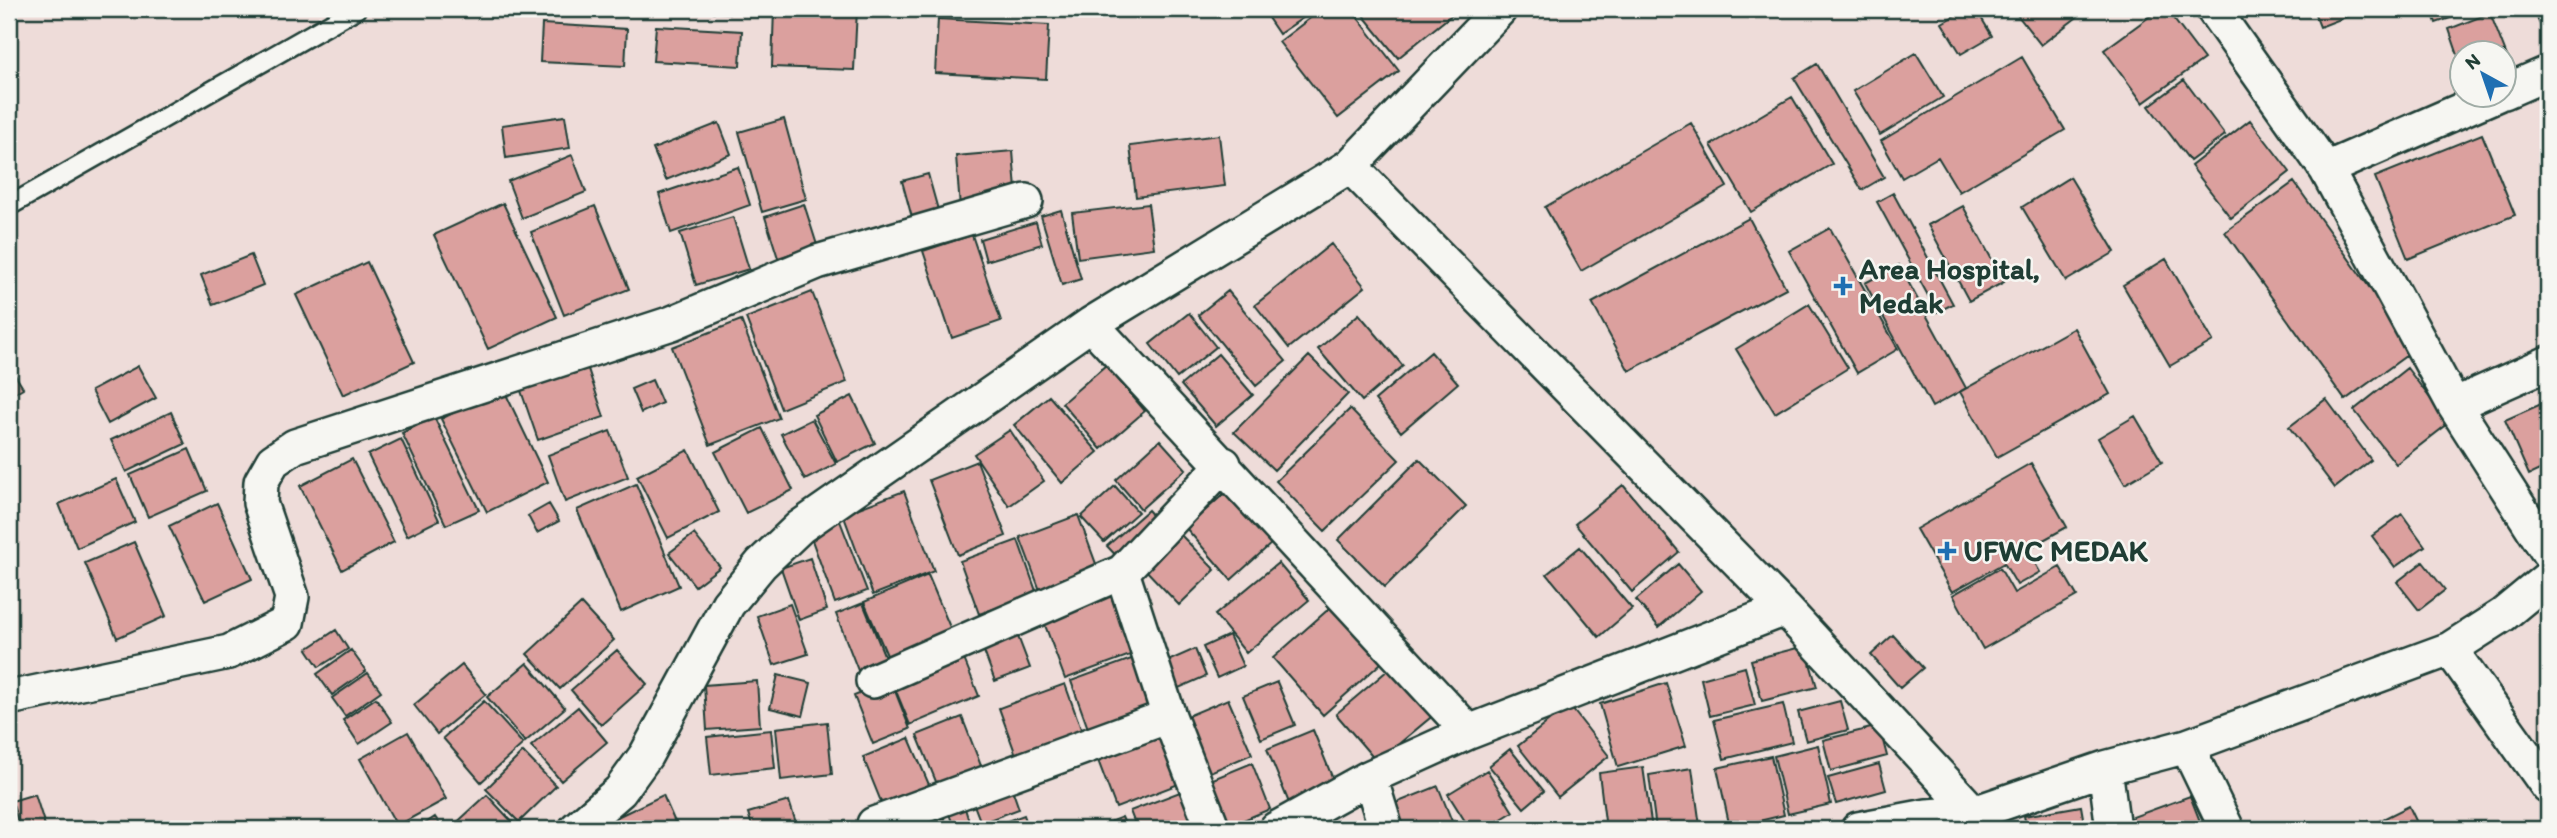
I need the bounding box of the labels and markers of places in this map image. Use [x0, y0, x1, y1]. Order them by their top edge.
place label: Area Hospital, Medak [1858, 250, 2040, 321]
marker: Area Hospital, Medak [1833, 276, 1853, 296]
place label: UFWC MEDAK [1963, 532, 2149, 569]
marker: UFWC MEDAK [1937, 541, 1957, 561]

